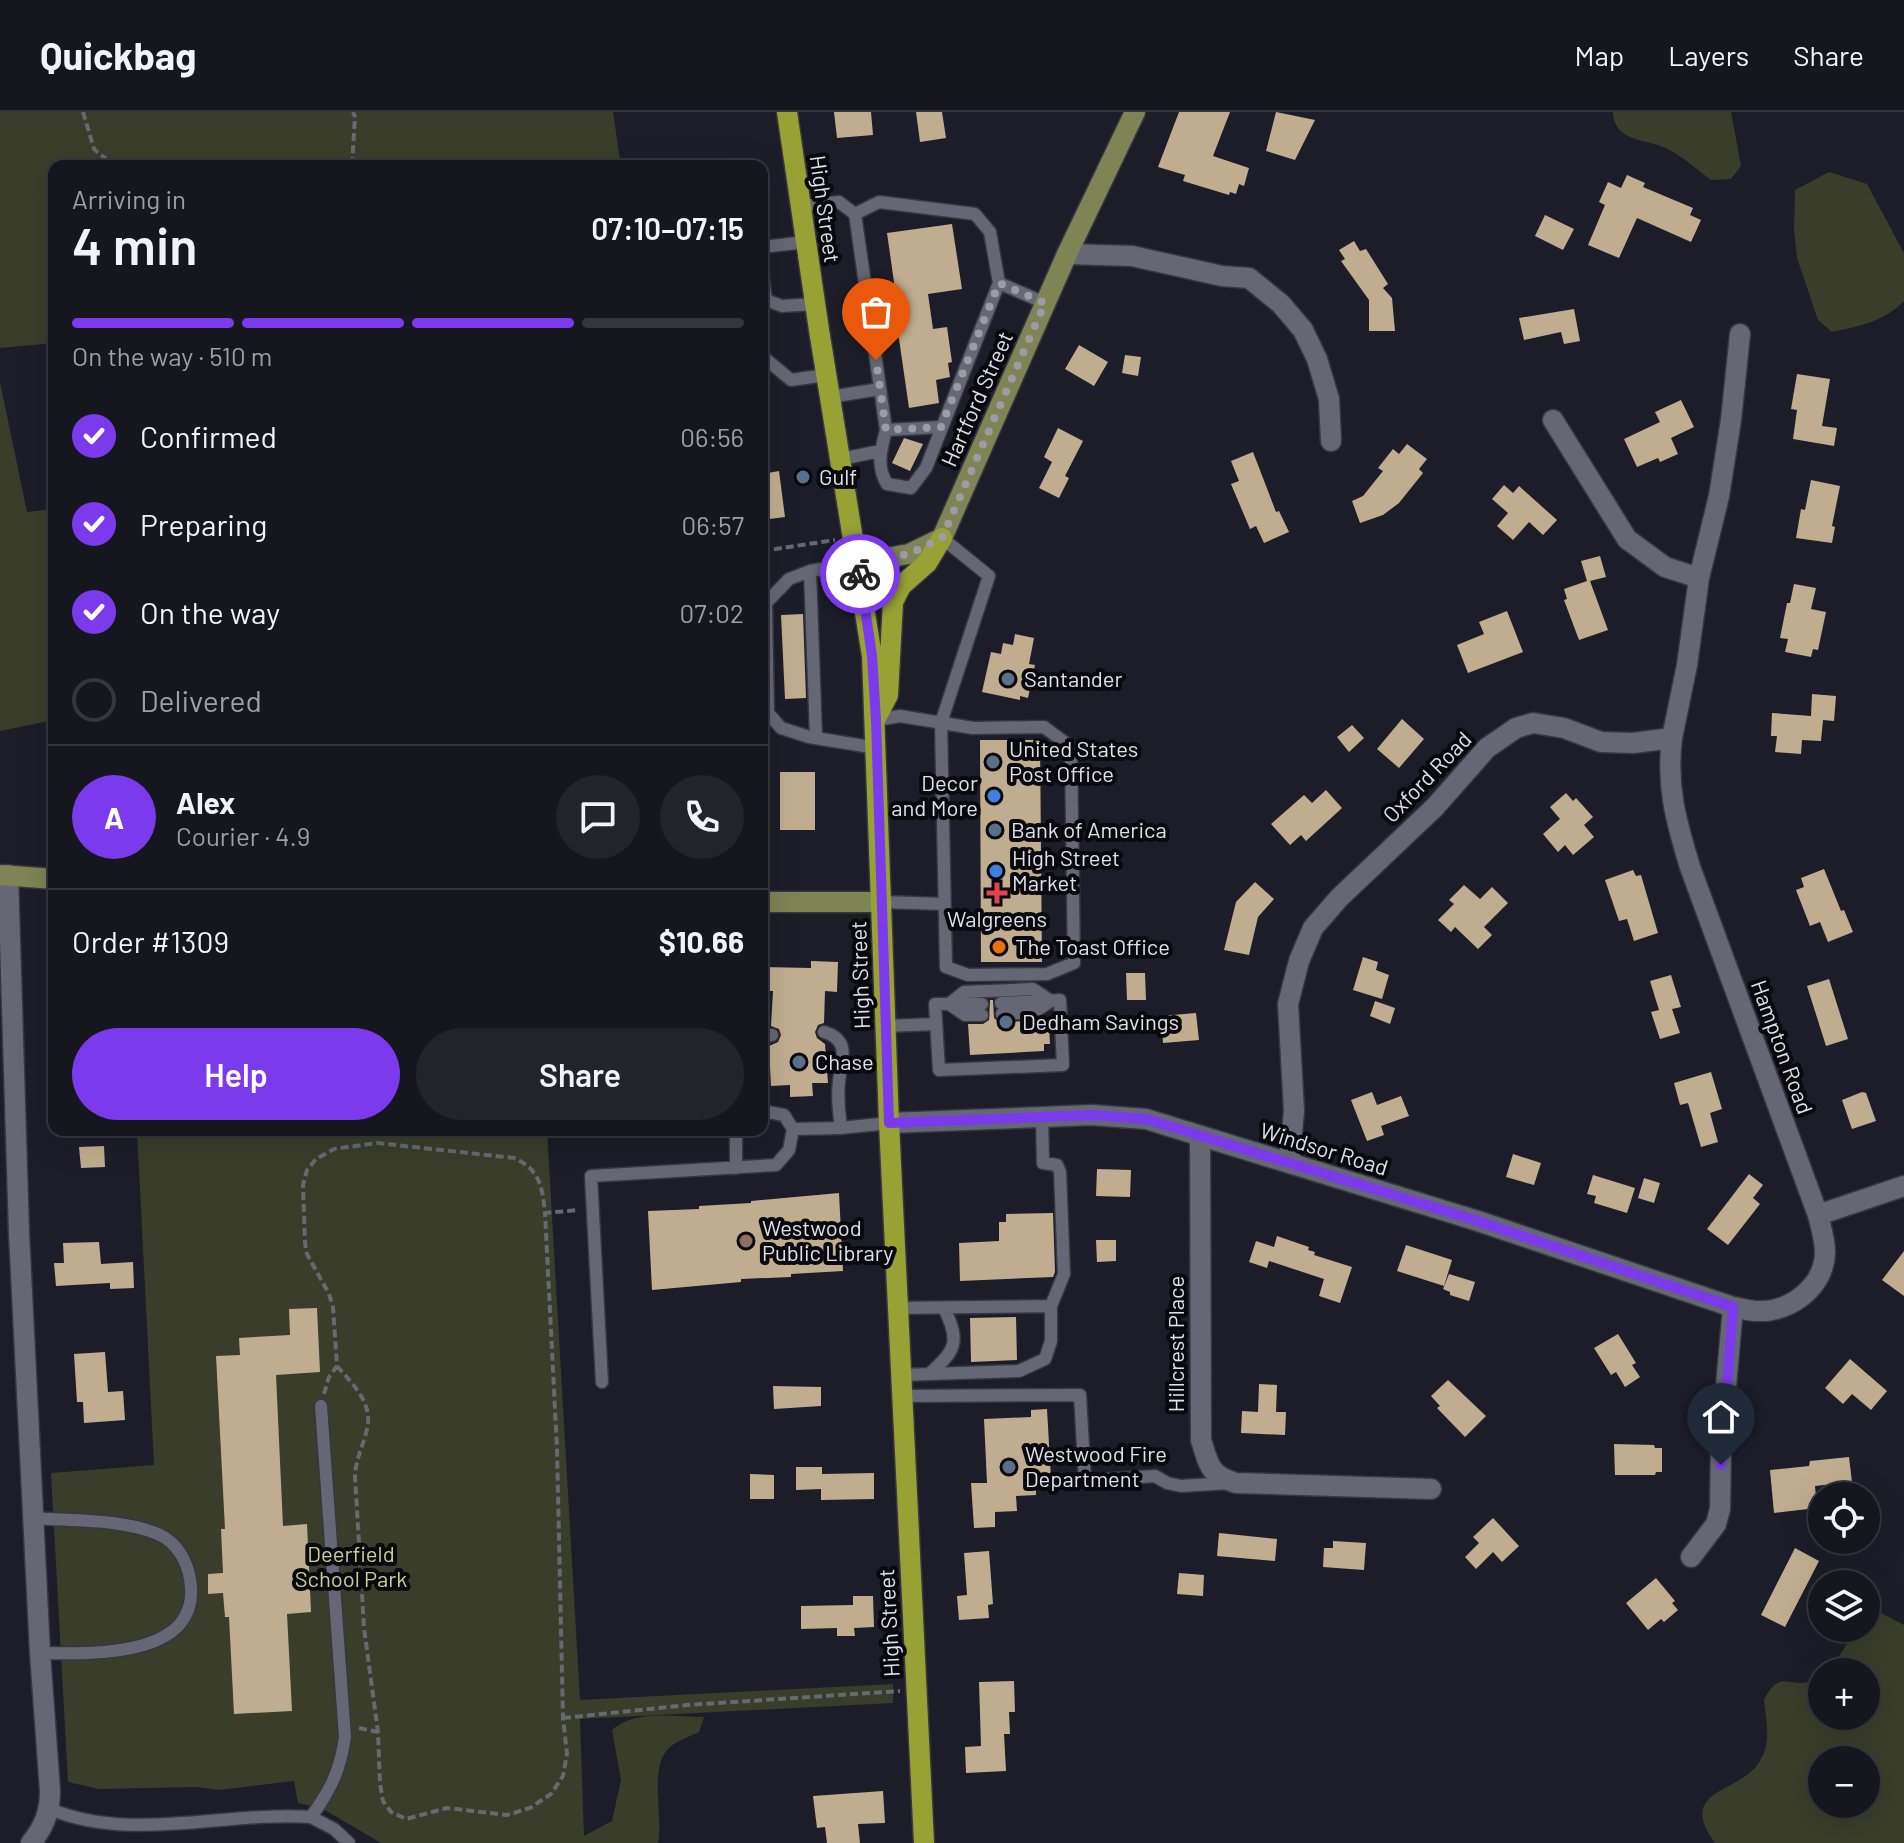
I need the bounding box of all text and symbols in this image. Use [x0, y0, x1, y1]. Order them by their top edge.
text: Quickbag [40, 32, 196, 78]
text: Map [1574, 38, 1624, 72]
text: Layers [1668, 38, 1749, 72]
text: Share [1793, 38, 1864, 72]
street label: High Street [806, 154, 846, 264]
text: Arriving in [72, 183, 186, 214]
text: 07:10–07:15 [591, 210, 744, 246]
text: 4 min [72, 213, 197, 275]
pin [842, 278, 910, 360]
icon: bag [854, 290, 898, 334]
street label: Hartford Street [935, 327, 1017, 470]
text: On the way · 510 m [72, 340, 272, 371]
icon: check [72, 414, 116, 458]
text: Confirmed [140, 418, 277, 454]
text: 06:56 [680, 421, 744, 452]
place label: Gulf [819, 463, 857, 489]
marker: Gulf [794, 468, 812, 486]
icon: check [72, 502, 116, 546]
text: Preparing [140, 506, 267, 542]
text: 06:57 [681, 509, 744, 540]
courier [820, 534, 900, 614]
icon: bike [838, 552, 882, 596]
icon: check [72, 590, 116, 634]
text: On the way [140, 594, 280, 630]
text: 07:02 [680, 597, 744, 628]
place label: Santander [1024, 665, 1123, 691]
marker: Santander [999, 670, 1017, 688]
text: Delivered [140, 682, 262, 718]
street label: Oxford Road [1377, 726, 1476, 827]
place label: United States Post Office [1009, 735, 1138, 786]
marker: United States Post Office [984, 753, 1002, 771]
place label: Decor and More [891, 769, 978, 820]
button: chat [556, 775, 640, 859]
button: phone [660, 775, 744, 859]
text: Alex [176, 784, 235, 820]
marker: Decor and More [985, 787, 1003, 805]
text: A [104, 799, 124, 835]
place label: Bank of America [1011, 816, 1167, 842]
text: Courier · 4.9 [176, 820, 310, 851]
marker: Bank of America [986, 821, 1004, 839]
place label: High Street Market [1012, 844, 1120, 895]
marker: High Street Market [987, 862, 1005, 880]
marker: Walgreens [988, 884, 1006, 902]
place label: Walgreens [947, 905, 1047, 931]
street label: High Street [844, 921, 874, 1030]
text: Order #1309 [72, 923, 229, 959]
text: $10.66 [659, 923, 744, 959]
place label: The Toast Office [1015, 933, 1170, 959]
marker: The Toast Office [990, 938, 1008, 956]
street label: Hampton Road [1747, 976, 1819, 1117]
place label: Dedham Savings [1022, 1008, 1179, 1034]
marker: Dedham Savings [997, 1013, 1015, 1031]
button: Help [72, 1028, 400, 1120]
button: Share [416, 1028, 744, 1120]
place label: Chase [815, 1048, 874, 1074]
marker: Chase [790, 1053, 808, 1071]
street label: Windsor Road [1257, 1116, 1391, 1180]
place label: Westwood Public Library [762, 1214, 893, 1265]
marker: Westwood Public Library [737, 1232, 755, 1250]
street label: Hillcrest Place [1162, 1276, 1188, 1412]
pin [1687, 1383, 1755, 1465]
icon: home [1699, 1395, 1743, 1439]
place label: Westwood Fire Department [1025, 1440, 1167, 1491]
marker: Westwood Fire Department [1000, 1458, 1018, 1476]
map controls [1808, 1482, 1880, 1818]
button: locate [1808, 1482, 1880, 1554]
park label: Deerfield School Park [295, 1540, 407, 1591]
street label: High Street [872, 1568, 904, 1678]
button: layers [1808, 1570, 1880, 1642]
button: + [1808, 1658, 1880, 1730]
button: − [1808, 1746, 1880, 1818]

